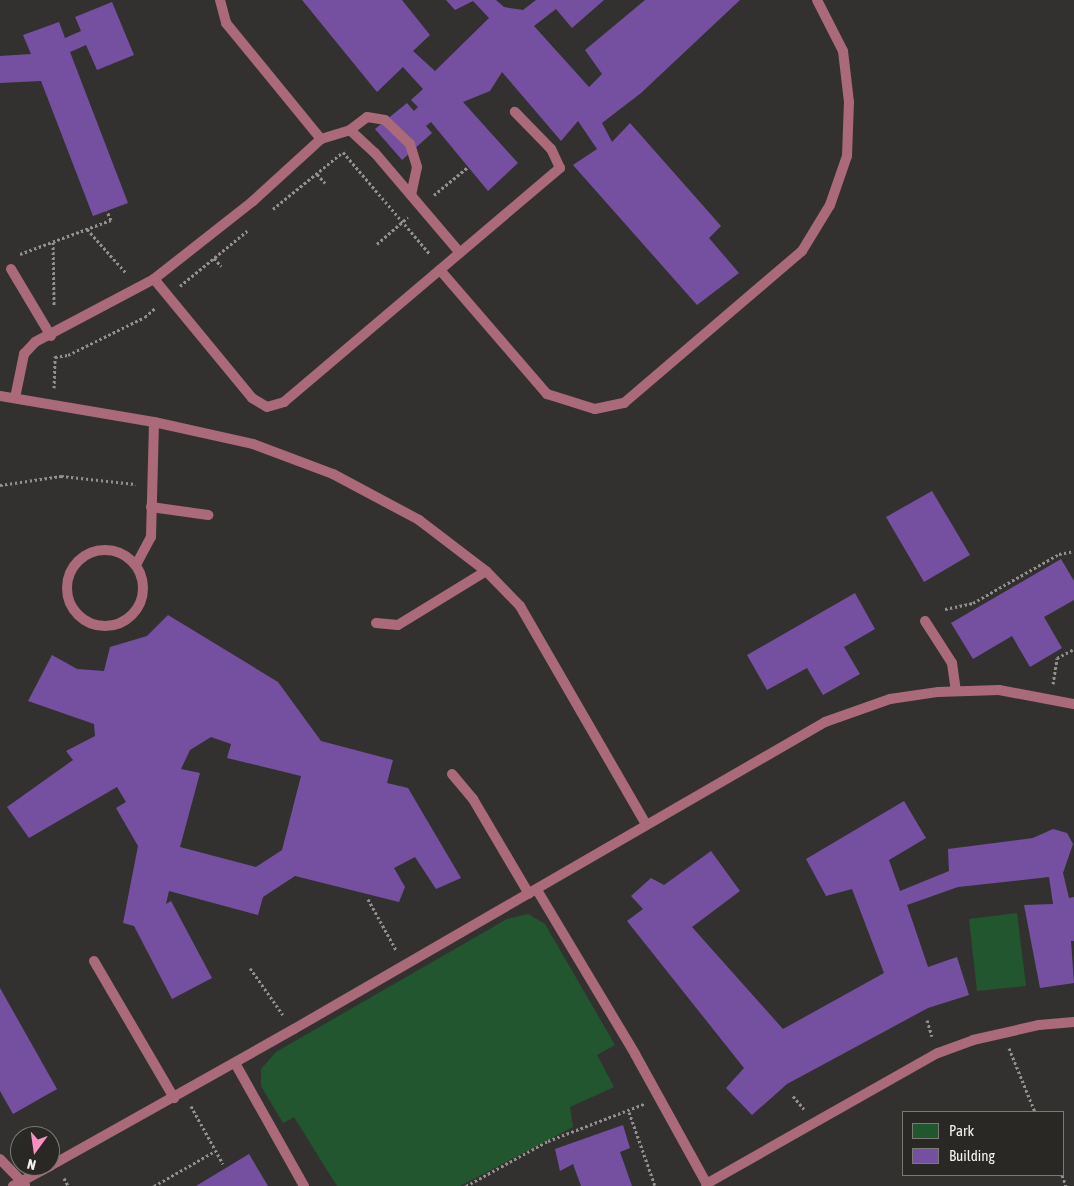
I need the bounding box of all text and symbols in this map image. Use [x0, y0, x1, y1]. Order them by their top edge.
legend [902, 1111, 1064, 1176]
text: Park [949, 1122, 974, 1139]
north arrow [10, 1126, 60, 1176]
text: Building [949, 1147, 995, 1164]
text: N [26, 1156, 38, 1173]

